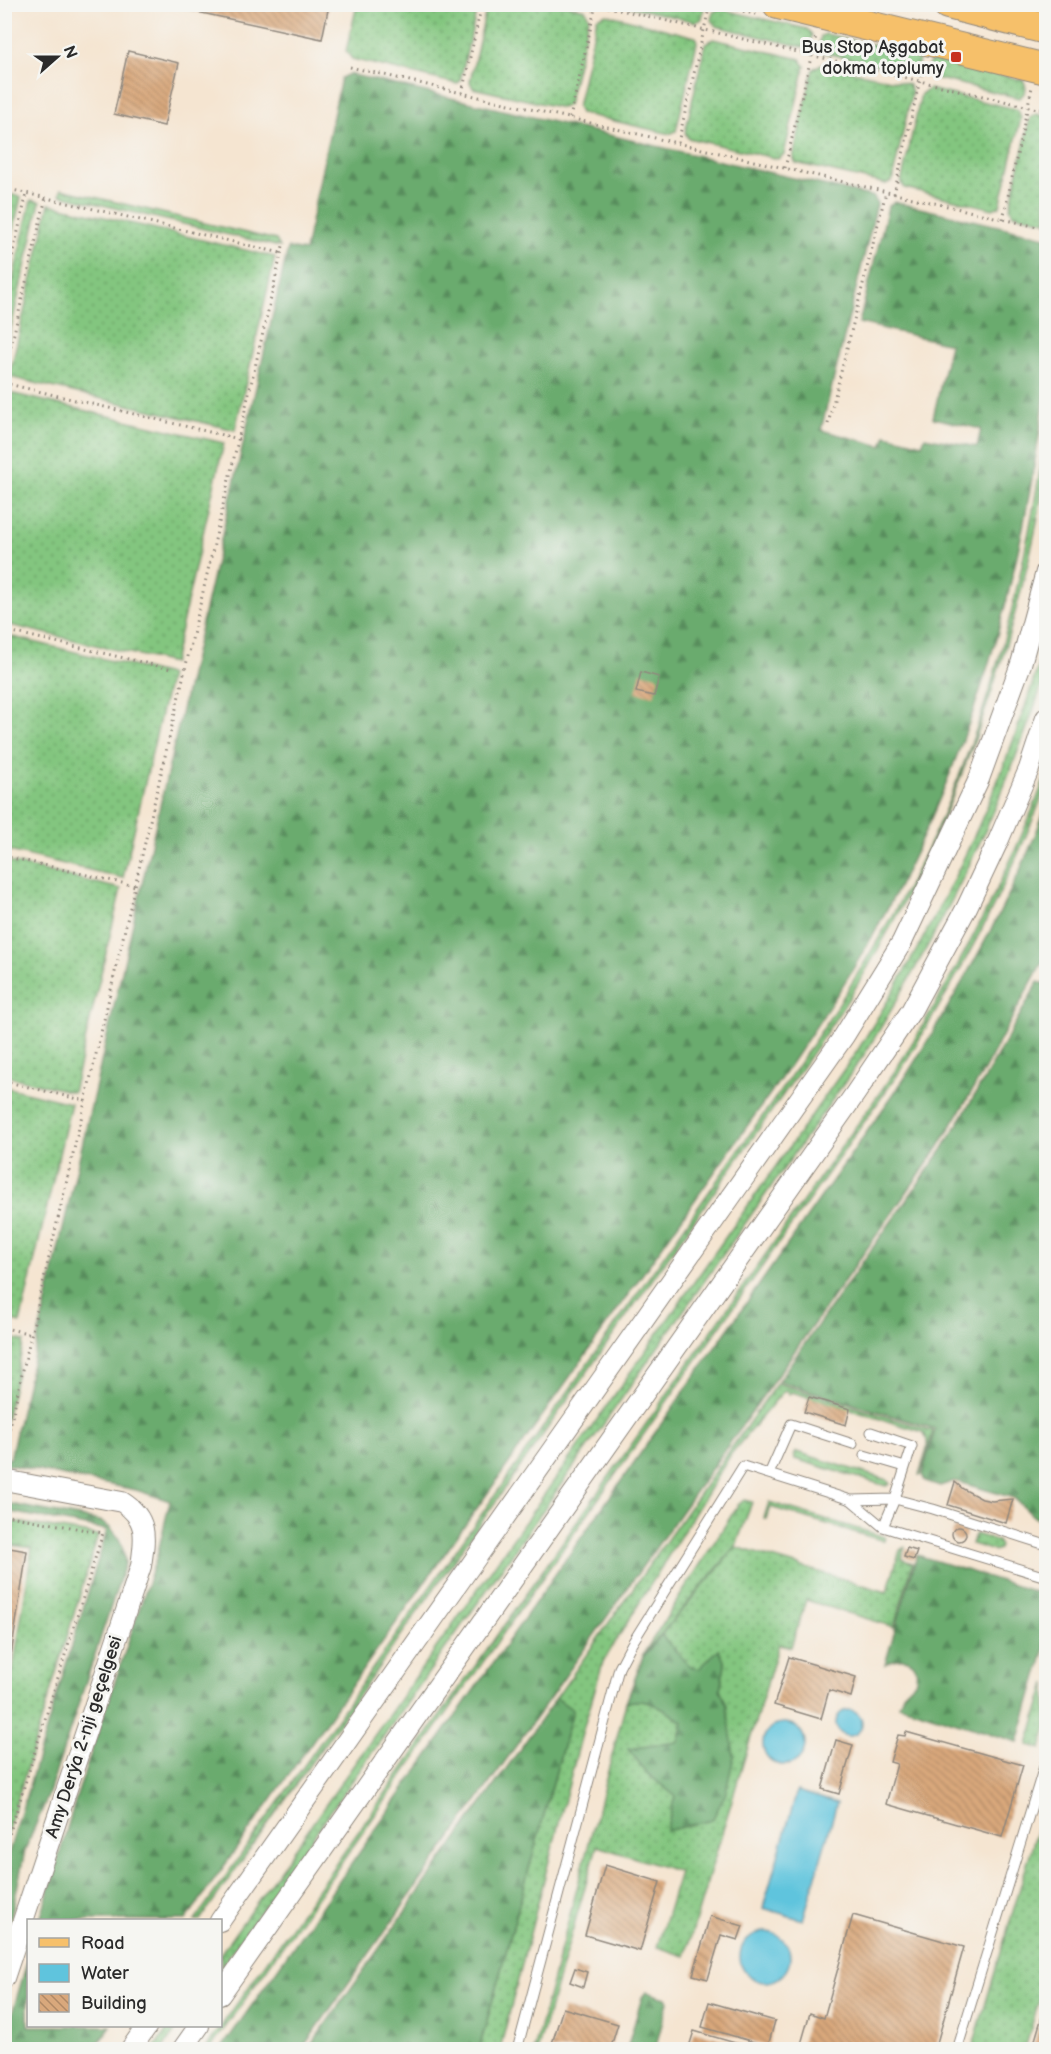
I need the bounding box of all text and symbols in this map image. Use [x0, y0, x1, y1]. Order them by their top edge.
north arrow [27, 27, 87, 87]
place label: Bus Stop Aşgabat dokma toplumy [801, 37, 945, 79]
text: N [59, 43, 81, 61]
marker: Bus Stop Aşgabat dokma toplumy [949, 50, 963, 64]
street label: Amy Derýa 2-nji geçelgesi [41, 1633, 127, 1841]
legend [27, 1919, 222, 2027]
text: Road [81, 1933, 125, 1954]
text: Water [81, 1963, 129, 1984]
text: Building [81, 1993, 147, 2014]

